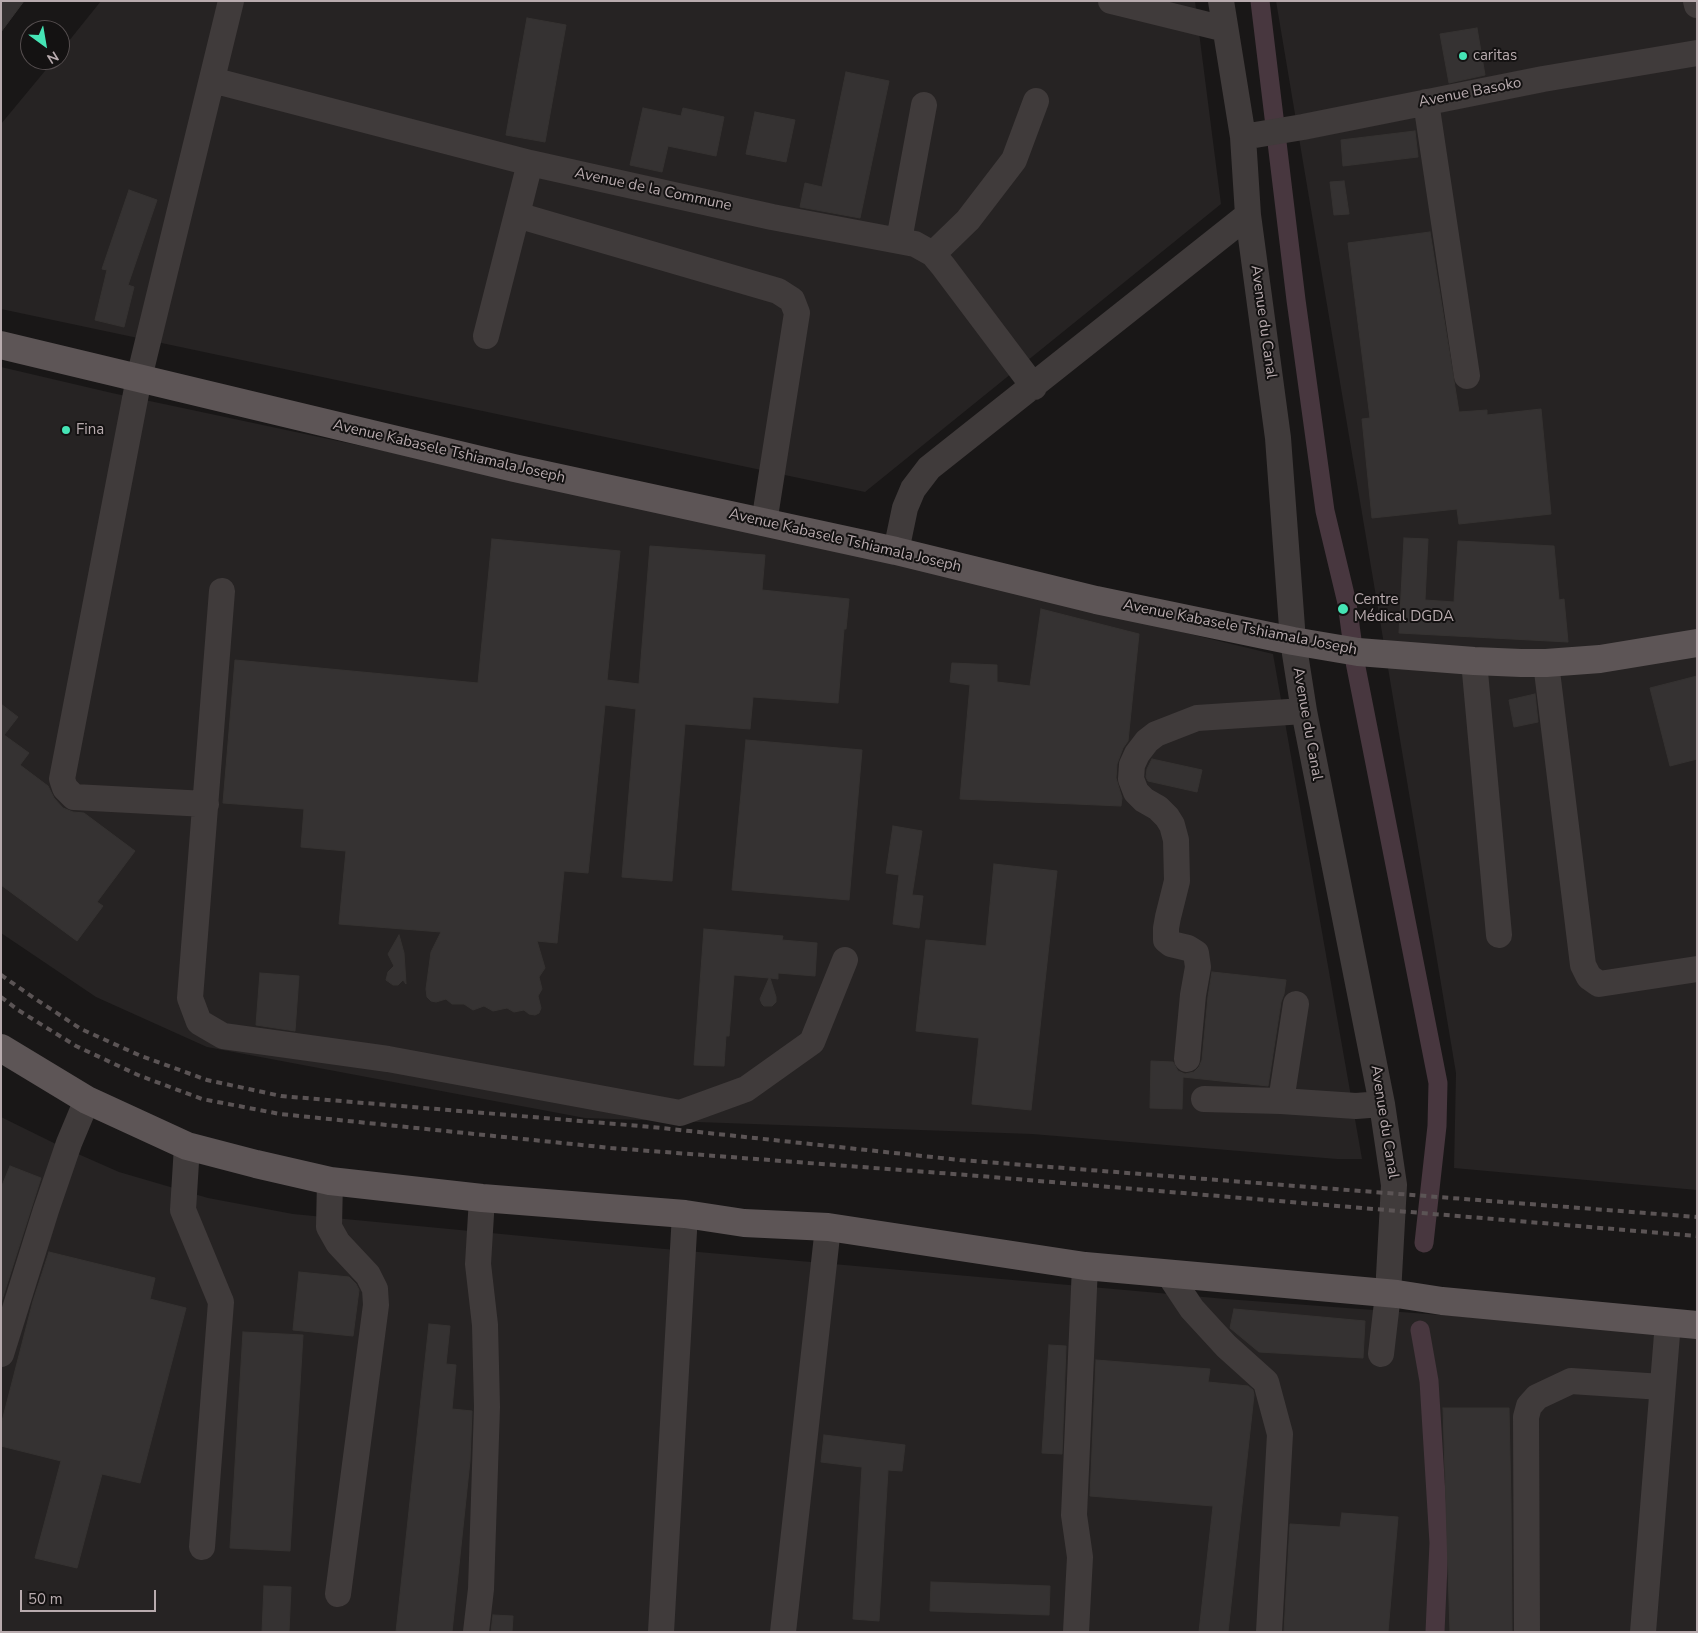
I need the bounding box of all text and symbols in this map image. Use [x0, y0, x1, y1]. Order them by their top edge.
north arrow [20, 20, 70, 70]
text: N [43, 46, 62, 68]
place label: caritas [1473, 47, 1517, 65]
marker: caritas [1457, 50, 1469, 62]
street label: Avenue Basoko [1417, 74, 1523, 112]
street label: Avenue de la Commune [573, 165, 733, 215]
street label: Avenue du Canal [1246, 264, 1280, 380]
street label: Avenue Kabasele Tshiamala Joseph [331, 416, 567, 488]
place label: Fina [76, 421, 104, 439]
marker: Fina [60, 424, 72, 436]
street label: Avenue Kabasele Tshiamala Joseph [727, 505, 963, 577]
place label: Centre Médical DGDA [1354, 591, 1454, 626]
street label: Avenue Kabasele Tshiamala Joseph [1121, 596, 1359, 660]
marker: Centre Médical DGDA [1336, 602, 1350, 616]
street label: Avenue du Canal [1288, 666, 1326, 782]
street label: Avenue du Canal [1366, 1064, 1402, 1180]
scale bar [22, 1580, 159, 1612]
text: 50 m [28, 1589, 63, 1609]

